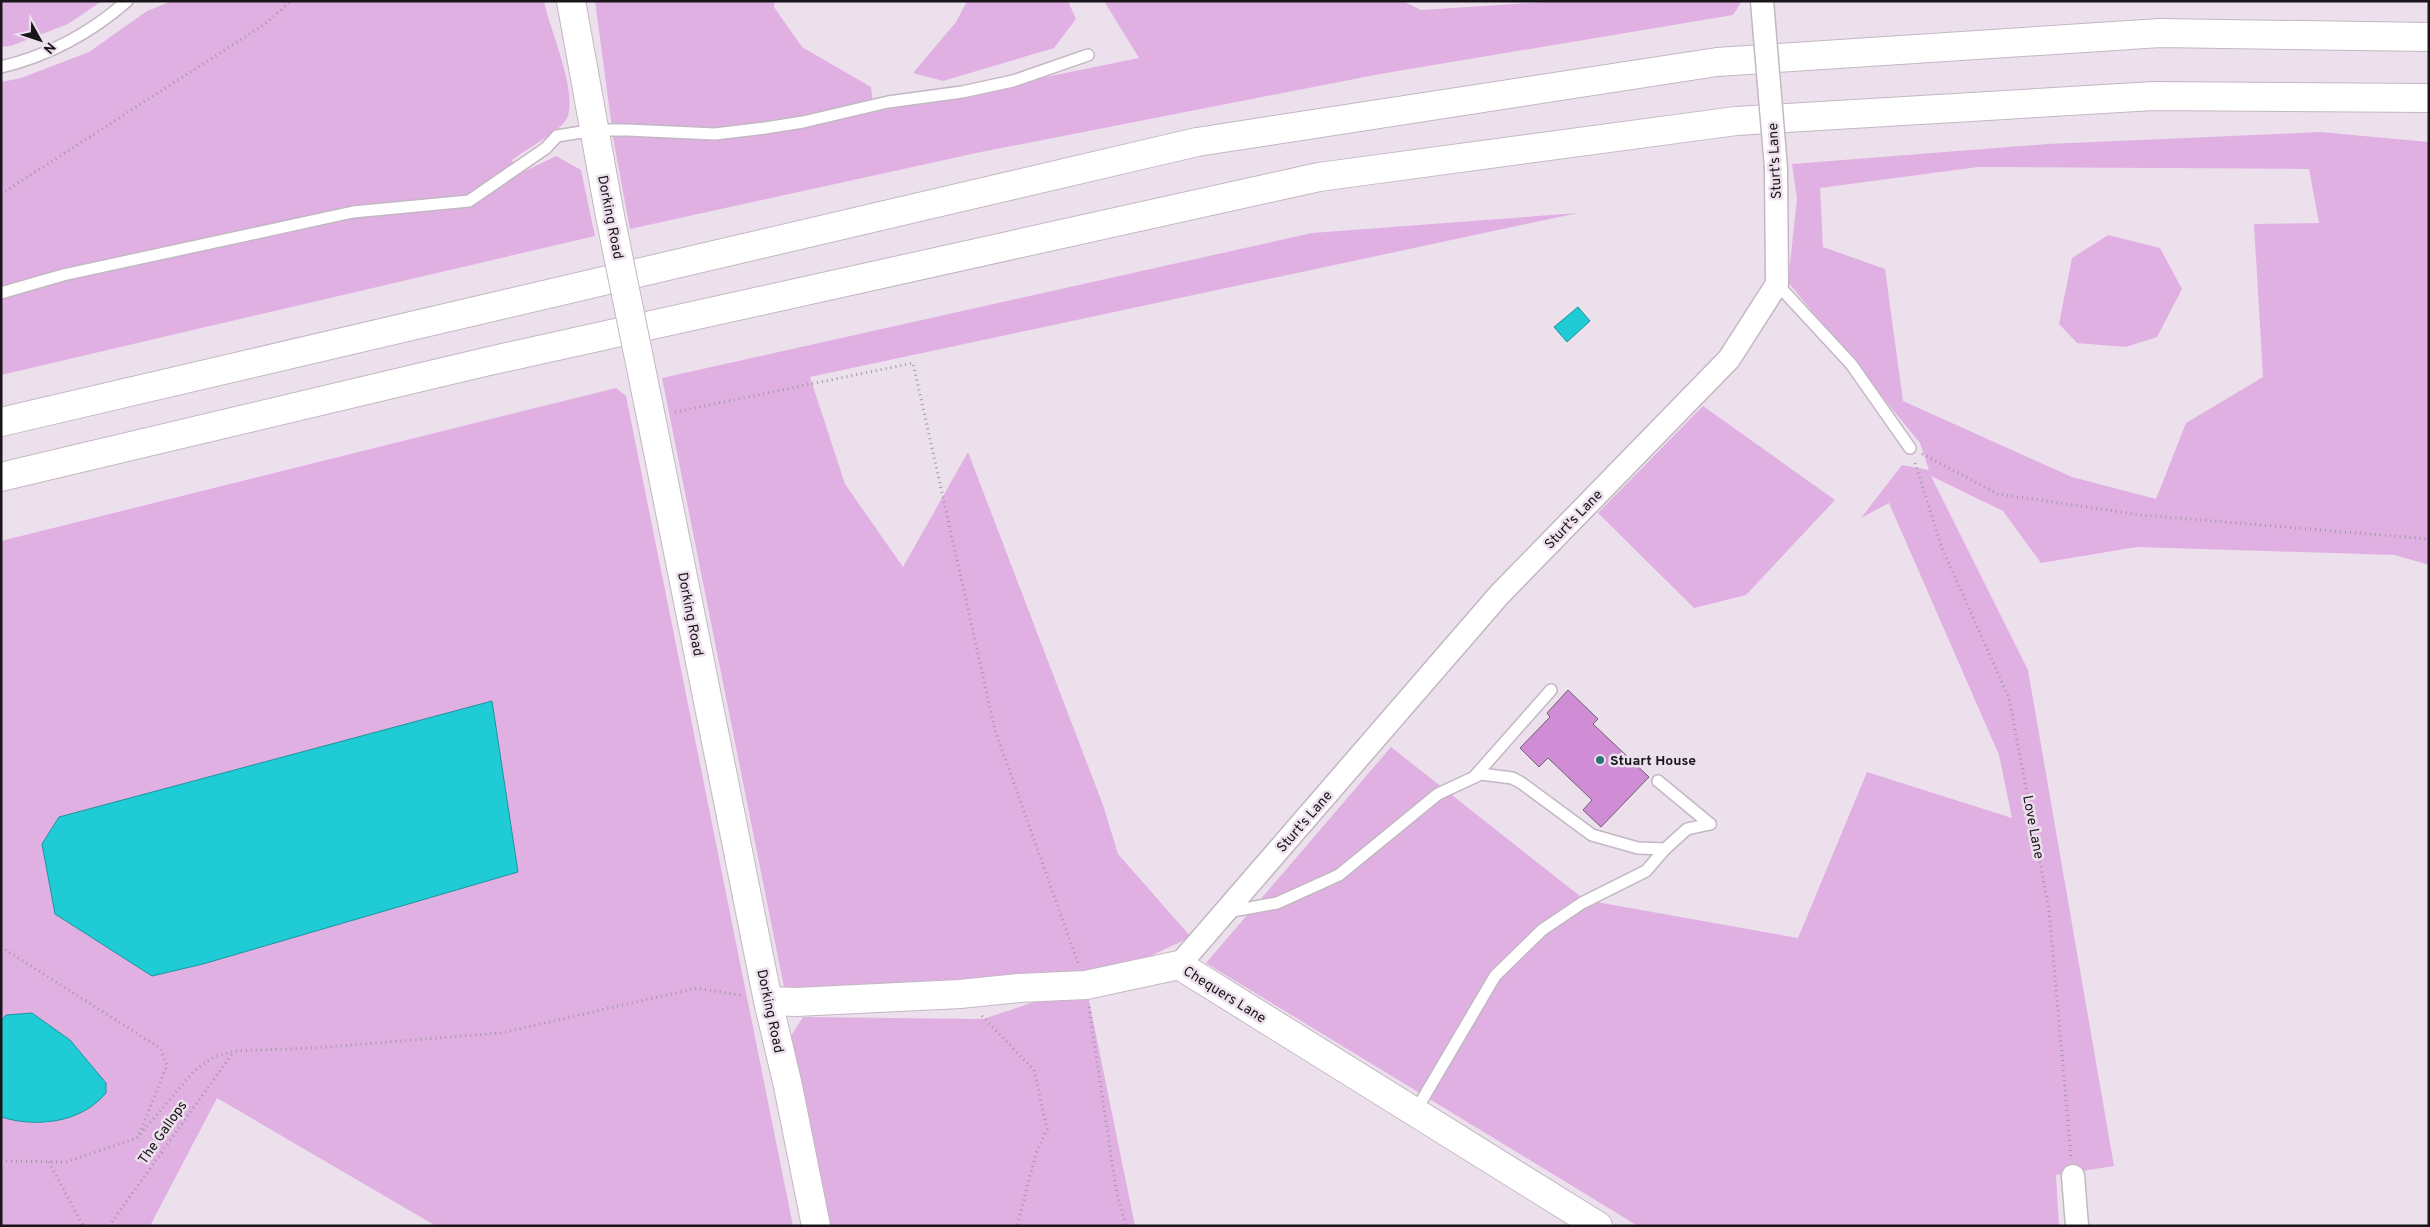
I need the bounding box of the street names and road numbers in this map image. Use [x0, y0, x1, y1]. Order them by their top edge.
street label: Sturt's Lane [1765, 123, 1786, 199]
street label: Dorking Road [593, 174, 626, 261]
street label: Sturt's Lane [1542, 487, 1607, 553]
street label: Dorking Road [673, 571, 706, 658]
street label: Sturt's Lane [1274, 788, 1336, 856]
street label: Love Lane [2018, 794, 2047, 861]
street label: Chequers Lane [1180, 963, 1269, 1028]
street label: Dorking Road [752, 968, 787, 1055]
street label: The Gallops [135, 1098, 191, 1168]

